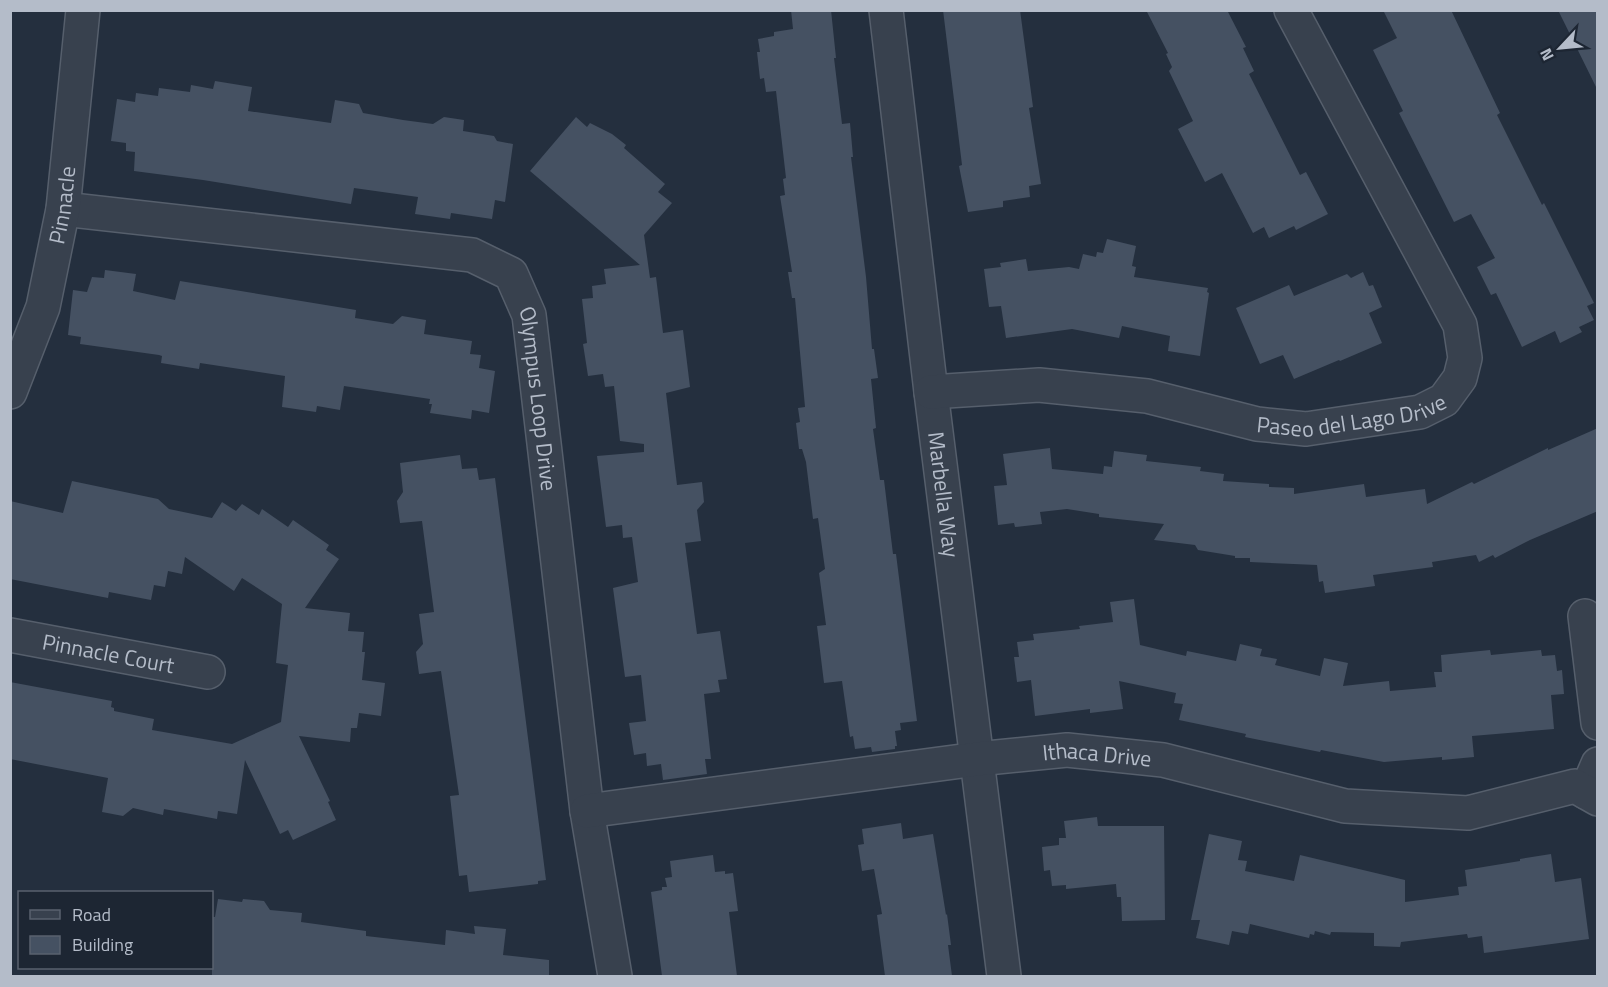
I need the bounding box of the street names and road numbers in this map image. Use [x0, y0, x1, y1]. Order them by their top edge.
street label: Pinnacle [39, 165, 84, 247]
street label: Olympus Loop Drive [510, 300, 566, 493]
street label: Paseo del Lago Drive [1255, 385, 1452, 446]
street label: Marbella Way [919, 430, 969, 560]
street label: Pinnacle Court [39, 624, 177, 682]
street label: Ithaca Drive [1041, 733, 1153, 776]

